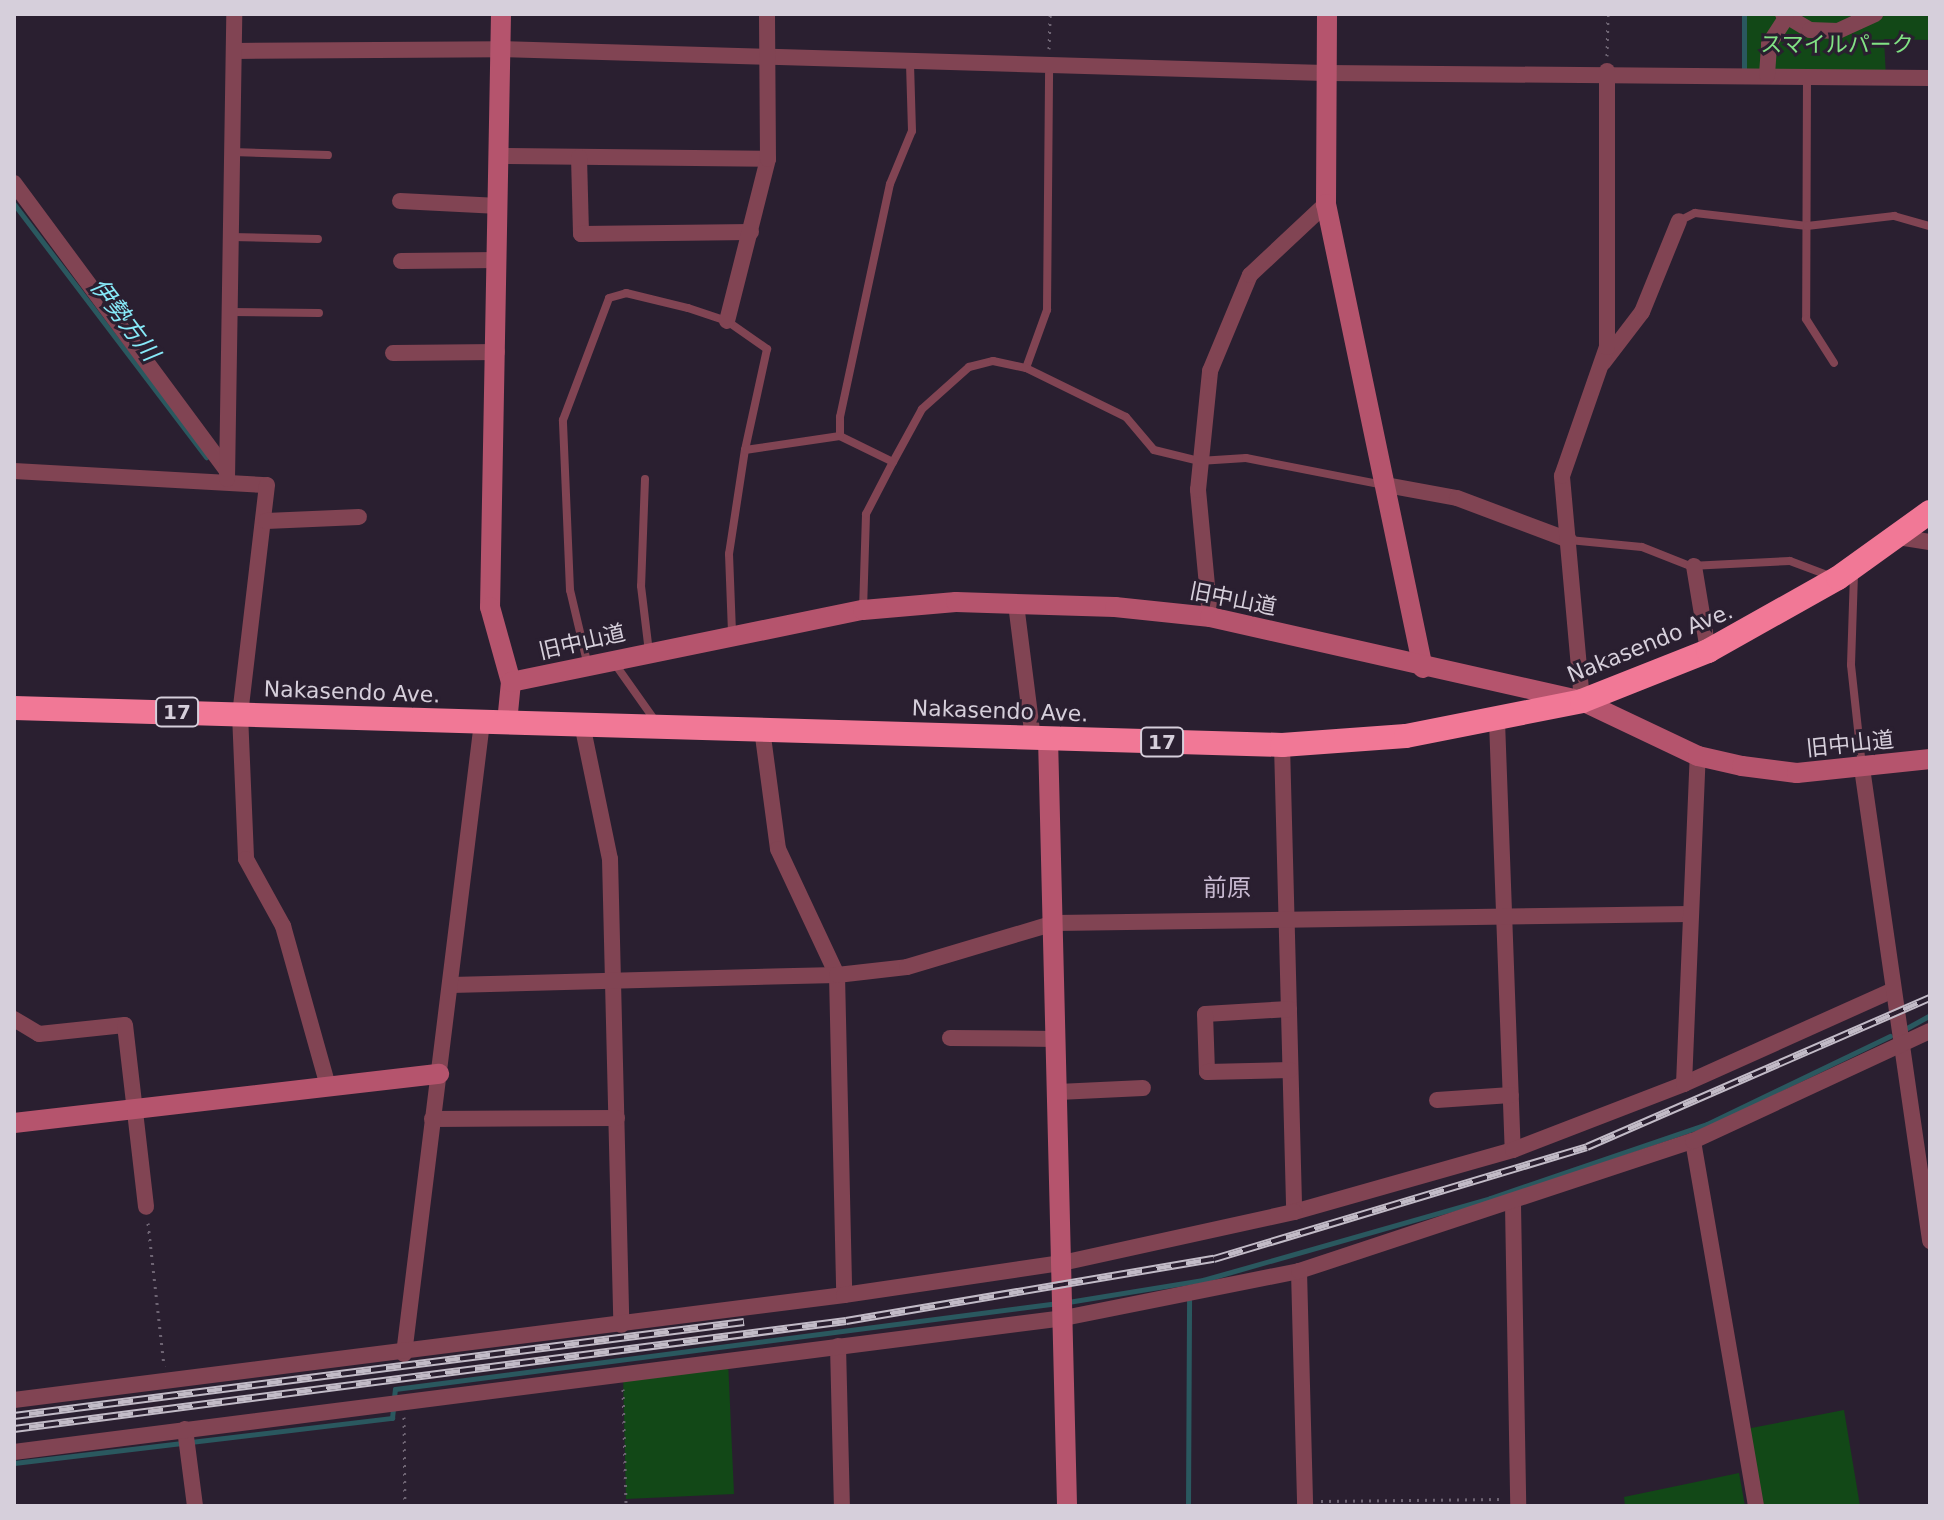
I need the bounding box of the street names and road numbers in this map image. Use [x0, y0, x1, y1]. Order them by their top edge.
street label: 旧中山道 [1187, 578, 1279, 620]
street label: Nakasendo Ave. [1563, 598, 1737, 688]
street label: 旧中山道 [536, 619, 628, 665]
street label: Nakasendo Ave. [263, 676, 441, 708]
street label: Nakasendo Ave. [911, 695, 1089, 727]
road number: 17 [155, 696, 199, 728]
road number: 17 [1140, 726, 1184, 758]
street label: 旧中山道 [1805, 726, 1895, 762]

